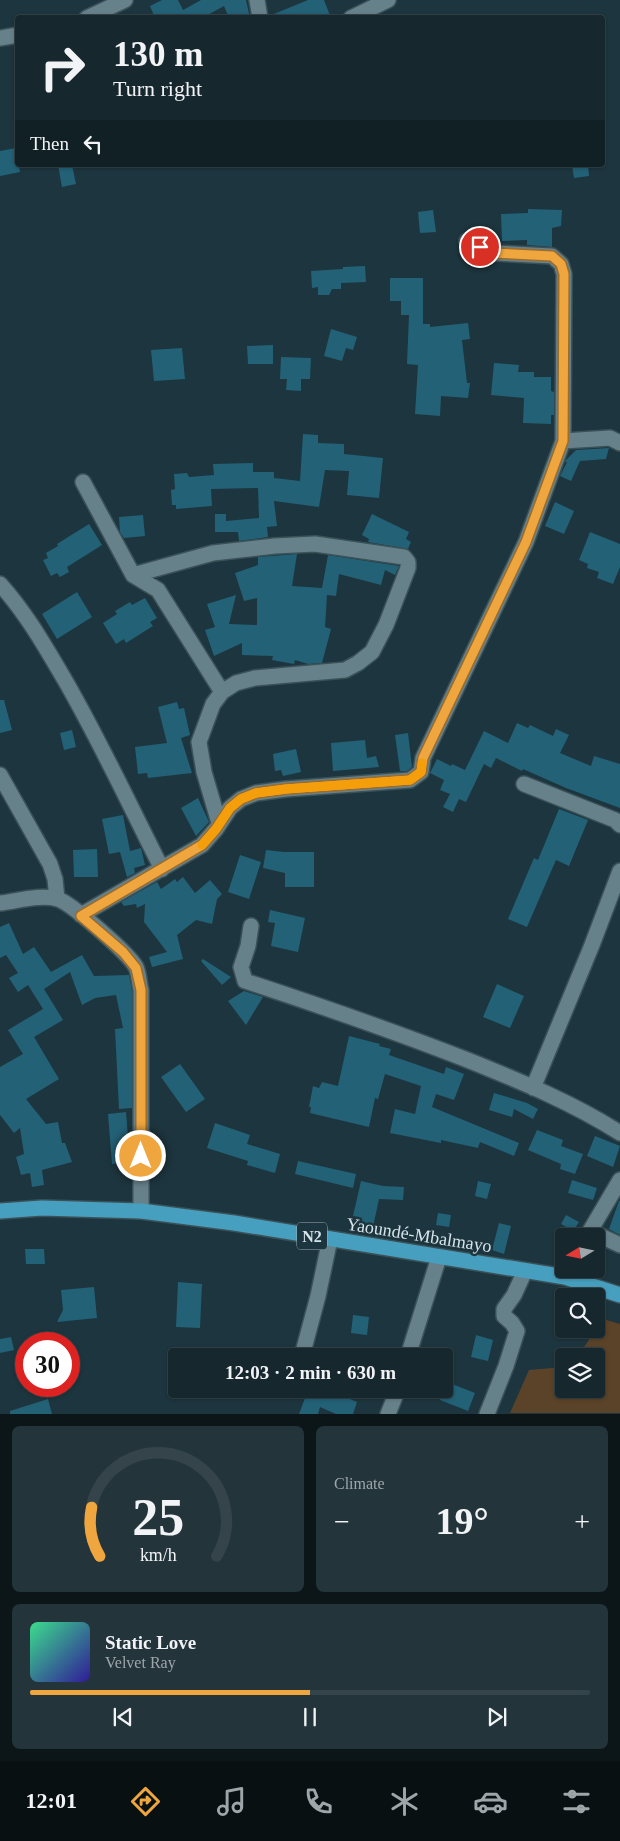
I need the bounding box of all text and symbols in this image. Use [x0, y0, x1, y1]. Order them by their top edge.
icon: right [30, 35, 95, 100]
text: 130 m [113, 35, 203, 74]
text: Turn right [113, 76, 202, 101]
icon: left [79, 130, 107, 158]
text: Then [30, 133, 69, 154]
pin [459, 226, 501, 268]
icon: arrive [466, 233, 494, 261]
position arrow [114, 1129, 166, 1181]
street label: Yaoundé-Mbalmayo [345, 1214, 493, 1256]
road number: N2 [297, 1222, 327, 1250]
north arrow [555, 1228, 605, 1278]
map controls [555, 1228, 605, 1398]
button: search [555, 1288, 605, 1338]
speed limit sign: 30 [15, 1332, 80, 1397]
button: layers [555, 1348, 605, 1398]
text: 12:03 · 2 min · 630 m [225, 1362, 396, 1383]
text: Climate [334, 1475, 385, 1492]
text: 25 [132, 1489, 184, 1546]
text: 19° [435, 1500, 489, 1542]
text: − [334, 1506, 350, 1537]
text: + [574, 1506, 590, 1537]
text: km/h [140, 1545, 176, 1565]
text: Static Love [105, 1632, 196, 1653]
text: Velvet Ray [105, 1654, 176, 1671]
icon: previous [109, 1703, 137, 1731]
icon: pause [296, 1703, 324, 1731]
icon: next [483, 1703, 511, 1731]
icon: directions [128, 1784, 163, 1819]
icon: music [214, 1784, 249, 1819]
icon: phone [301, 1784, 336, 1819]
icon: climate [387, 1784, 422, 1819]
icon: car [473, 1784, 508, 1819]
icon: filters [559, 1784, 594, 1819]
text: 12:01 [26, 1788, 77, 1813]

